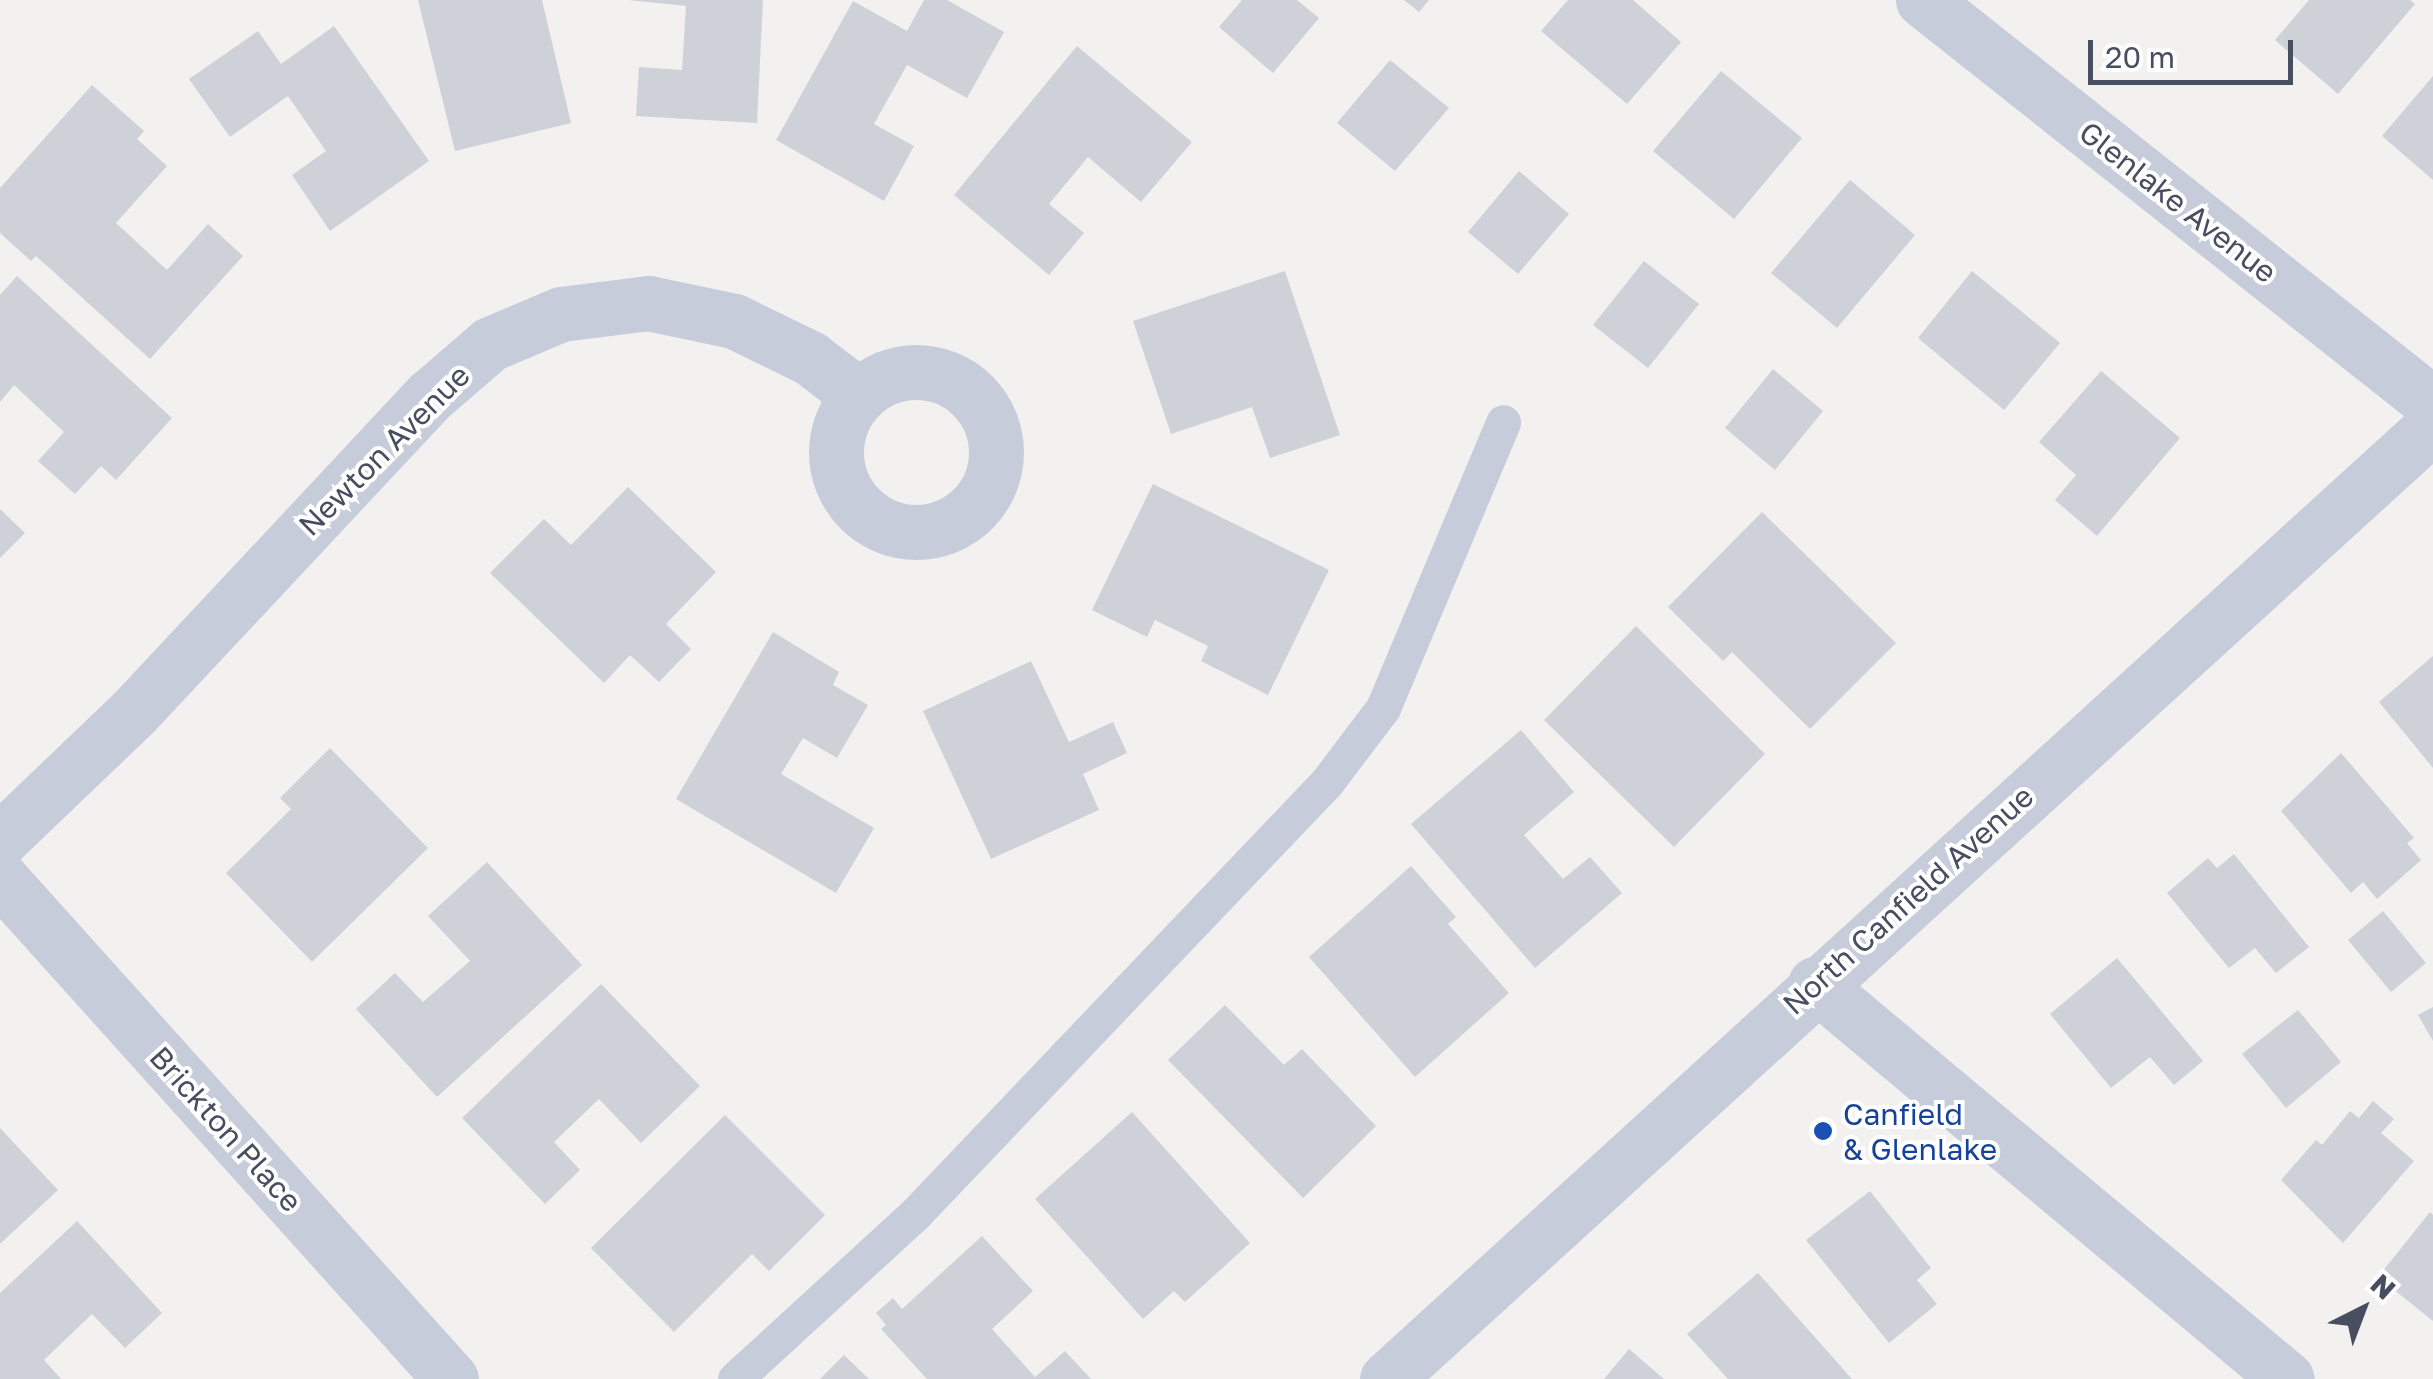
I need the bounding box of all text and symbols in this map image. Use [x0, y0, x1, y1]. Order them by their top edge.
scale bar [2093, 20, 2298, 82]
text: 20 m [2105, 39, 2175, 75]
street label: Glenlake Avenue [2072, 114, 2284, 290]
street label: Newton Avenue [291, 357, 477, 543]
street label: North Canfield Avenue [1775, 778, 2041, 1022]
street label: Brickton Place [142, 1039, 310, 1219]
place label: Canfield & Glenlake [1843, 1096, 1997, 1166]
marker: Canfield & Glenlake [1812, 1120, 1834, 1142]
north arrow [2313, 1259, 2413, 1359]
text: N [2364, 1267, 2402, 1306]

